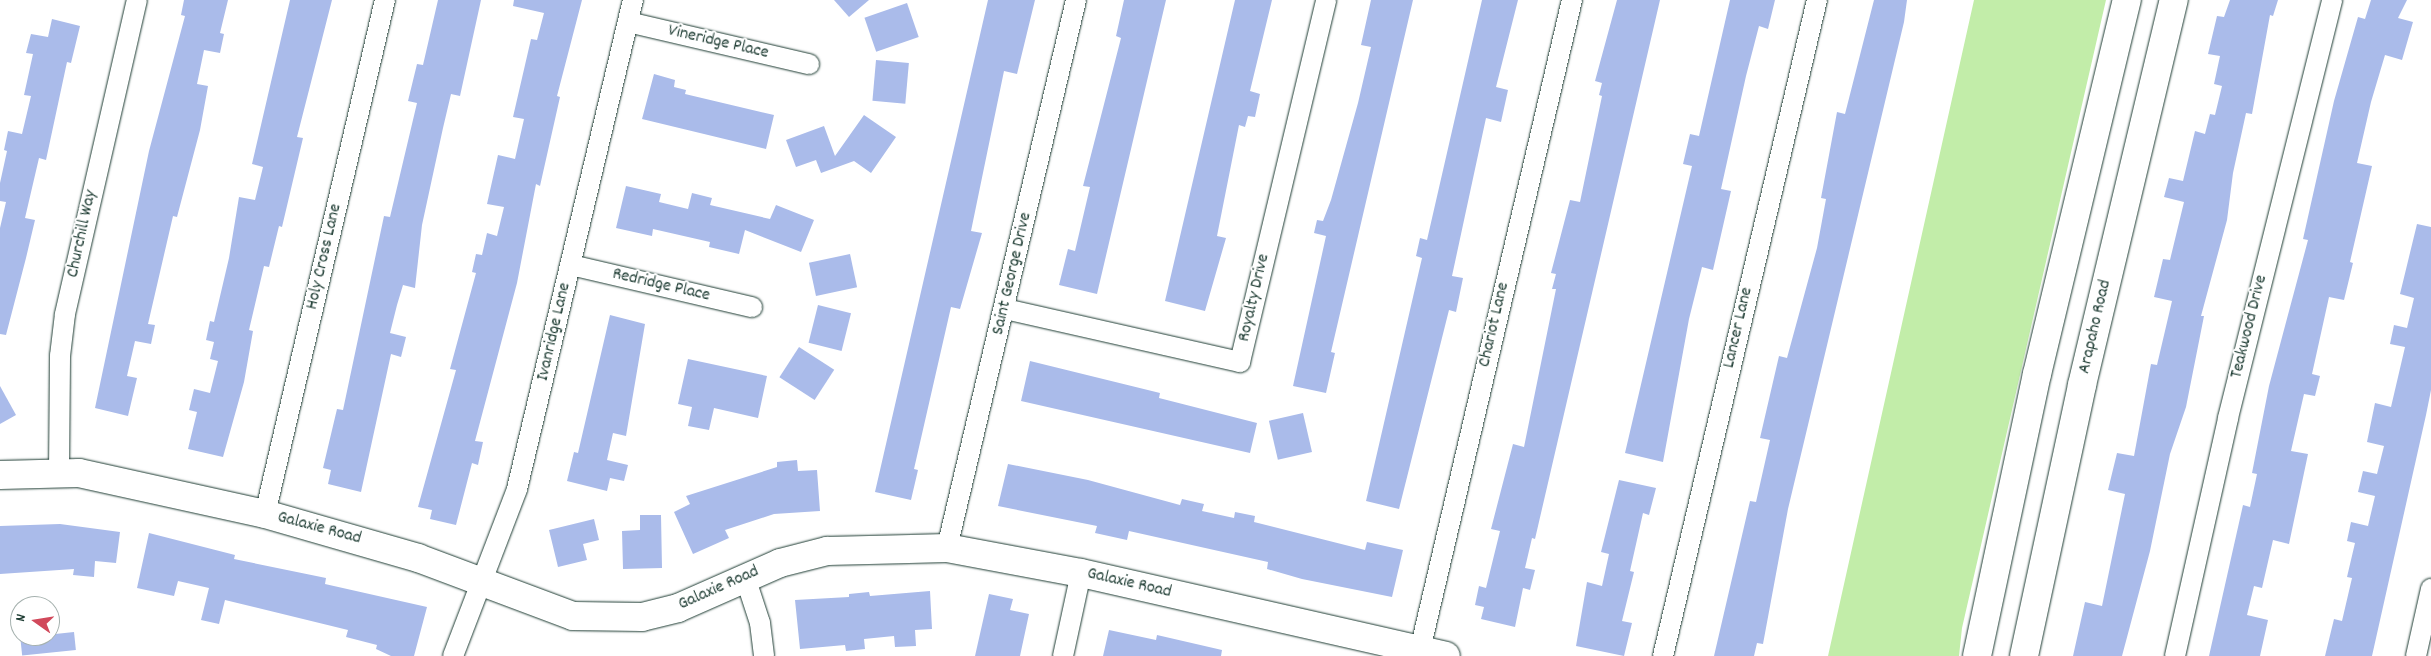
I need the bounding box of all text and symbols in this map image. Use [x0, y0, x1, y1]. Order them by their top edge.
street label: Vineridge Place [666, 21, 770, 65]
street label: Churchill Way [63, 188, 103, 280]
street label: Holy Cross Lane [302, 202, 348, 312]
street label: Saint George Drive [988, 211, 1038, 337]
street label: Royalty Drive [1234, 252, 1276, 344]
street label: Redridge Place [610, 264, 712, 308]
street label: Teakwood Drive [2227, 273, 2273, 381]
street label: Arapaho Road [2075, 278, 2117, 376]
street label: Chariot Lane [1475, 280, 1515, 370]
street label: Ivanridge Lane [533, 281, 577, 383]
street label: Lancer Lane [1719, 286, 1759, 370]
street label: Galaxie Road [275, 507, 363, 551]
street label: Galaxie Road [675, 562, 763, 616]
street label: Galaxie Road [1085, 564, 1173, 604]
north arrow [10, 596, 60, 646]
text: N [11, 612, 32, 623]

